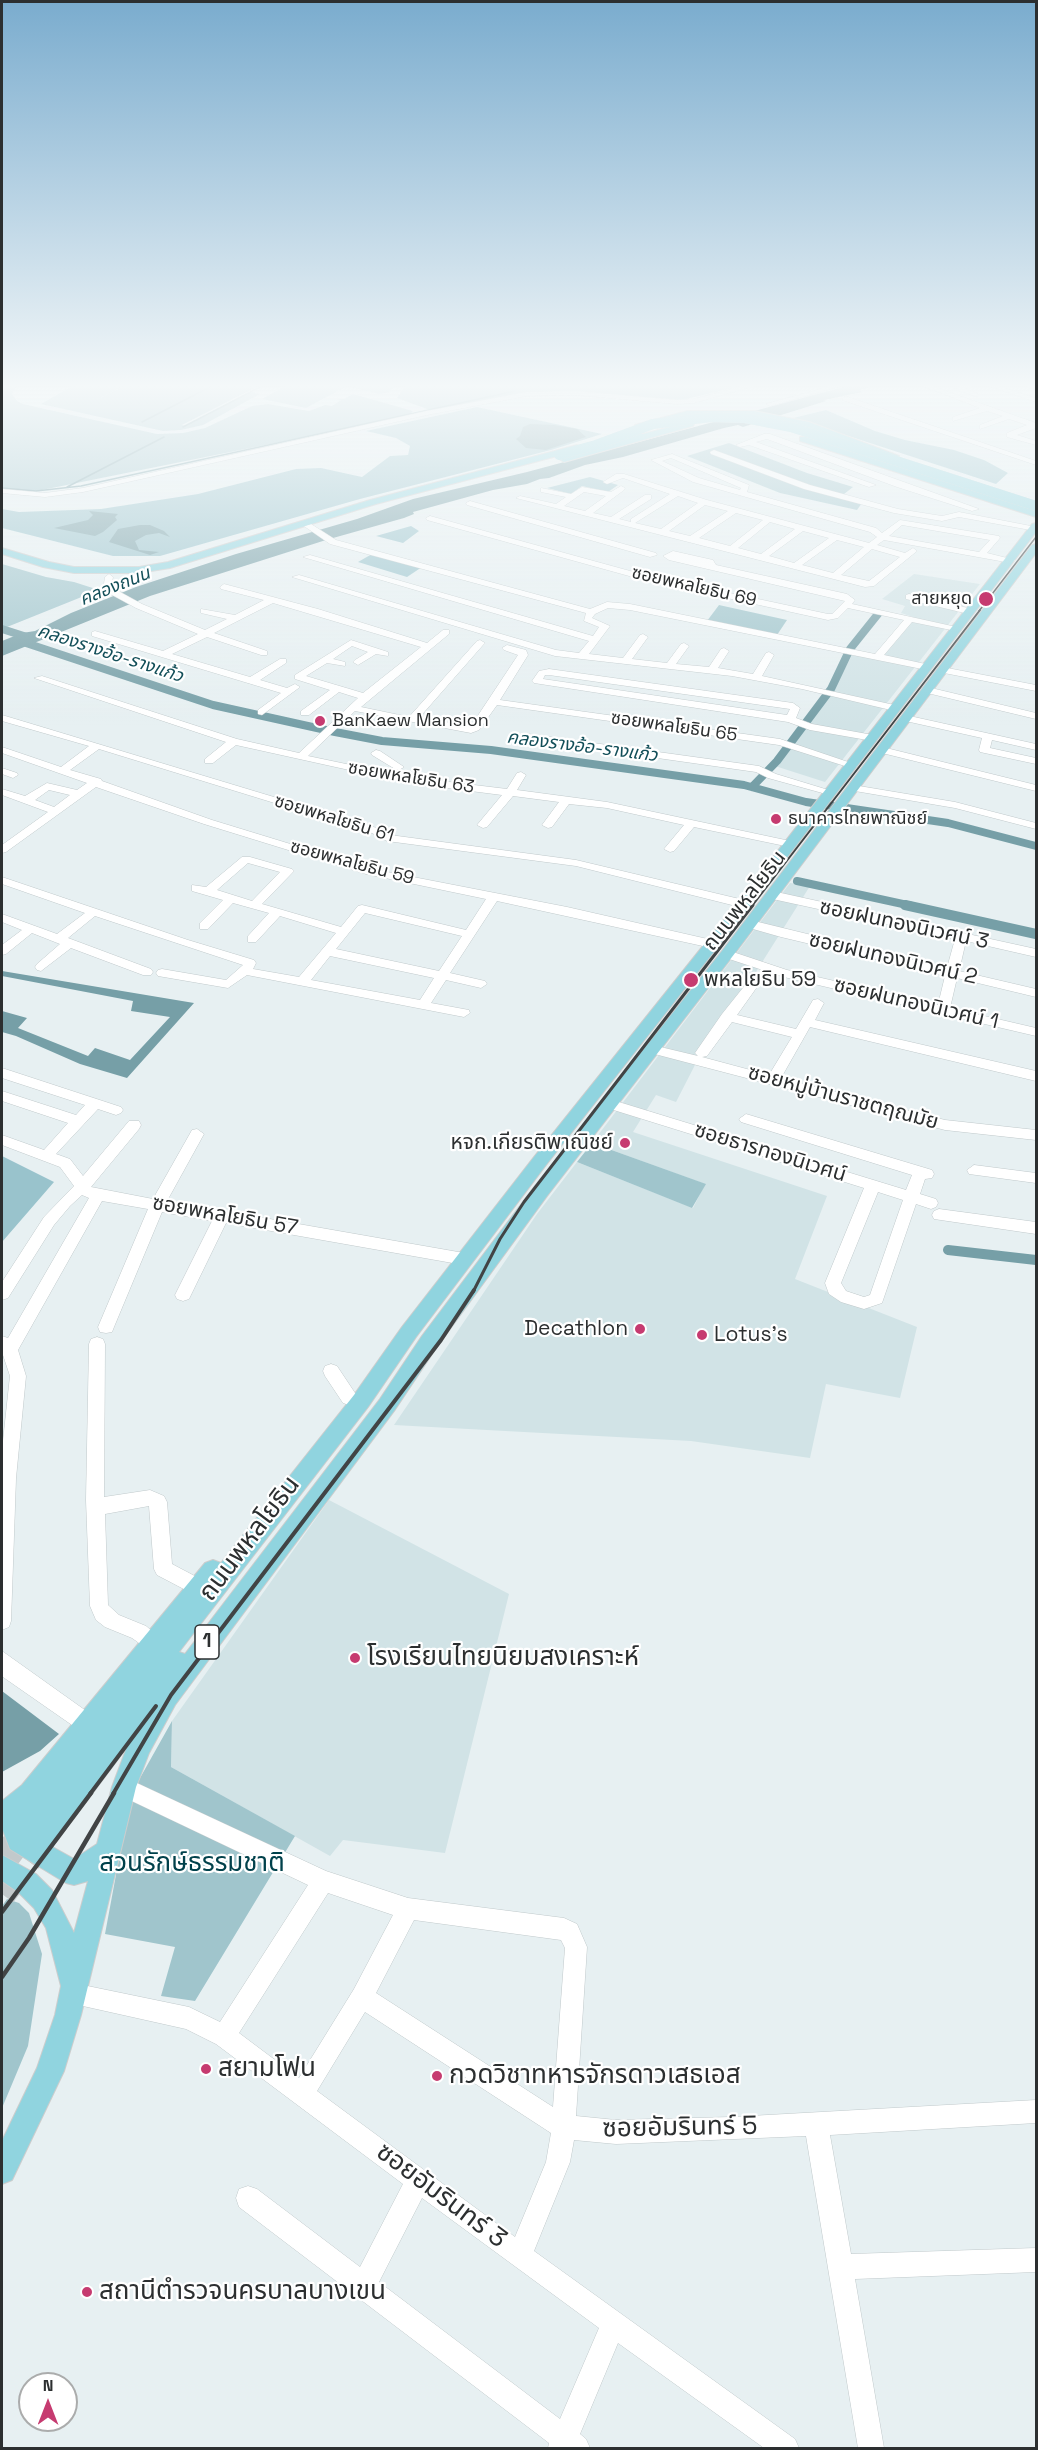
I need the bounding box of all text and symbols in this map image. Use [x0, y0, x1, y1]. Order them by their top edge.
street label: ซอยพหลโยธิน 69 [629, 562, 759, 612]
water label: คลองถนน [77, 563, 153, 611]
place label: สายหยุด [911, 588, 972, 610]
marker: สายหยุด [977, 590, 995, 608]
water label: คลองรางอ้อ-รางแก้ว [35, 620, 185, 688]
street label: ซอยพหลโยธิน 65 [609, 707, 739, 747]
place label: BanKaew Mansion [332, 710, 489, 732]
marker: BanKaew Mansion [313, 714, 327, 728]
water label: คลองรางอ้อ-รางแก้ว [505, 727, 659, 767]
street label: ซอยพหลโยธิน 63 [346, 757, 476, 799]
street label: ซอยพหลโยธิน 61 [272, 791, 396, 847]
place label: ธนาคารไทยพาณิชย์ [788, 808, 927, 830]
marker: ธนาคารไทยพาณิชย์ [769, 812, 783, 826]
street label: ซอยพหลโยธิน 59 [288, 836, 416, 890]
street label: ถนนพหลโยธิน [698, 846, 792, 956]
street label: ซอยฝนทองนิเวศน์ 3 [817, 895, 991, 955]
street label: ซอยฝนทองนิเวศน์ 2 [806, 927, 980, 991]
place label: พหลโยธิน 59 [704, 967, 816, 993]
marker: พหลโยธิน 59 [682, 971, 700, 989]
street label: ซอยฝนทองนิเวศน์ 1 [831, 973, 1001, 1035]
street label: ซอยหมู่บ้านราชตฤณมัย [745, 1060, 941, 1136]
street label: ซอยธารทองนิเวศน์ [691, 1118, 849, 1188]
place label: หจก.เกียรติพาณิชย์ [450, 1130, 613, 1156]
marker: หจก.เกียรติพาณิชย์ [618, 1136, 632, 1150]
street label: ซอยพหลโยธิน 57 [150, 1191, 300, 1241]
place label: Decathlon [524, 1316, 628, 1342]
marker: Decathlon [633, 1322, 647, 1336]
place label: Lotus's [714, 1322, 788, 1348]
marker: Lotus's [695, 1328, 709, 1342]
street label: ถนนพหลโยธิน [193, 1470, 307, 1608]
road number: 1 [195, 1625, 219, 1659]
place label: โรงเรียนไทยนิยมสงเคราะห์ [367, 1642, 639, 1674]
marker: โรงเรียนไทยนิยมสงเคราะห์ [348, 1651, 362, 1665]
park label: สวนรักษ์ธรรมชาติ [99, 1848, 285, 1880]
place label: สยามโฟน [218, 2053, 316, 2085]
place label: กวดวิชาทหารจักรดาวเสธเอส [449, 2060, 741, 2092]
marker: สยามโฟน [199, 2062, 213, 2076]
marker: กวดวิชาทหารจักรดาวเสธเอส [430, 2069, 444, 2083]
street label: ซอยอัมรินทร์ 5 [602, 2111, 758, 2145]
street label: ซอยอัมรินทร์ 3 [370, 2137, 512, 2255]
place label: สถานีตำรวจนครบาลบางเขน [99, 2276, 386, 2308]
marker: สถานีตำรวจนครบาลบางเขน [80, 2285, 94, 2299]
north arrow [18, 2372, 78, 2432]
text: N [43, 2375, 53, 2396]

